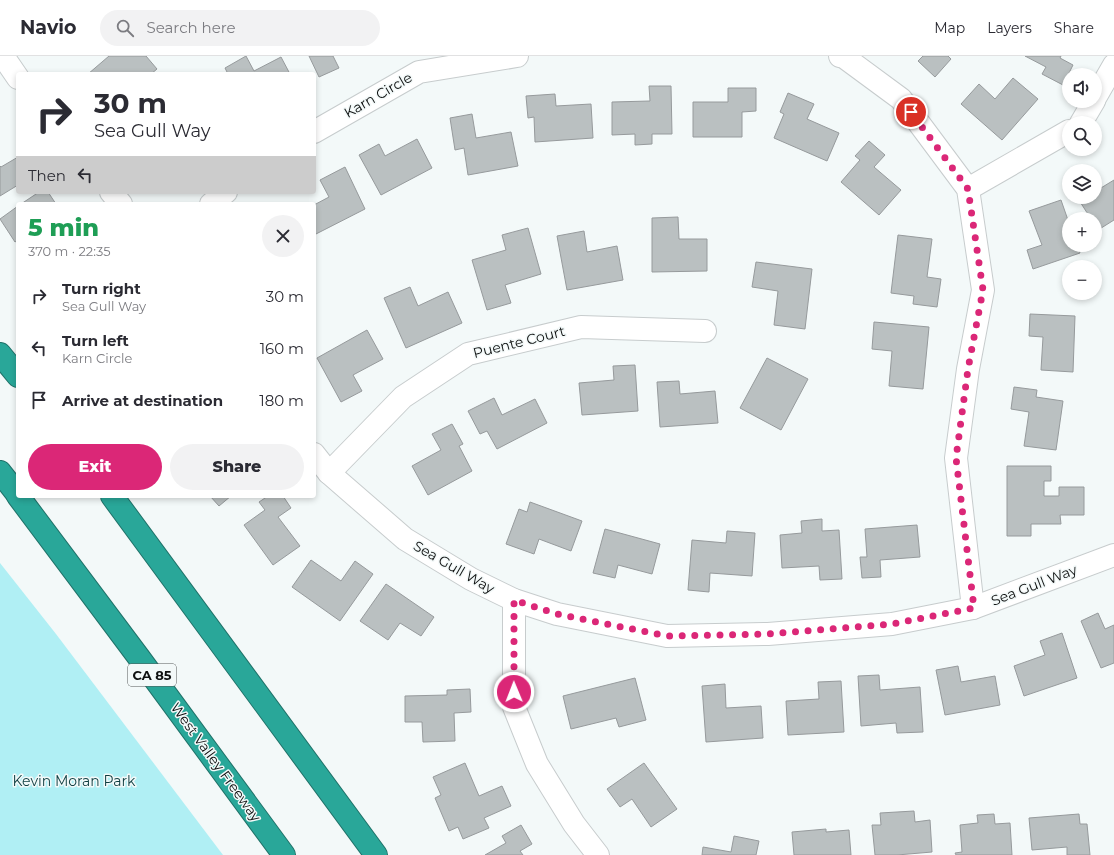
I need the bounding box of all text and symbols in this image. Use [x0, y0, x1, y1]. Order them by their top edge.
search box [100, 10, 380, 46]
text: Navio [20, 16, 76, 39]
icon: search [114, 17, 136, 39]
text: Search here [146, 18, 236, 37]
text: Map [934, 19, 965, 37]
text: Layers [987, 19, 1032, 37]
text: Share [1054, 19, 1094, 37]
street label: Karn Circle [341, 68, 415, 122]
map controls [1062, 68, 1102, 300]
button: sound [1062, 68, 1102, 108]
text: 30 m [94, 86, 167, 120]
icon: right [28, 88, 80, 140]
pin [894, 95, 928, 129]
icon: arrive [900, 101, 922, 123]
button: search [1062, 116, 1102, 156]
text: Sea Gull Way [94, 120, 210, 142]
icon: left [74, 164, 96, 186]
button: layers [1062, 164, 1102, 204]
text: Then [28, 166, 66, 185]
button: + [1062, 212, 1102, 252]
text: 5 min [28, 213, 99, 242]
button: close [262, 215, 304, 257]
text: 370 m · 22:35 [28, 243, 111, 259]
button: − [1062, 260, 1102, 300]
text: Turn right [62, 279, 141, 298]
icon: right [28, 285, 50, 307]
text: 30 m [266, 287, 304, 306]
text: Sea Gull Way [62, 298, 146, 314]
street label: Puente Court [471, 322, 567, 362]
text: Turn left [62, 331, 129, 350]
icon: left [28, 337, 50, 359]
text: 160 m [260, 339, 304, 358]
text: Karn Circle [62, 350, 132, 366]
icon: arrive [28, 389, 50, 411]
text: Arrive at destination [62, 391, 223, 410]
text: 180 m [259, 391, 304, 410]
button: Exit [28, 444, 162, 490]
button: Share [170, 444, 304, 490]
street label: Sea Gull Way [410, 537, 498, 598]
street label: Sea Gull Way [988, 560, 1080, 610]
road number: CA 85 [128, 664, 176, 686]
position arrow [493, 671, 535, 713]
street label: West Valley Freeway [167, 699, 265, 825]
park label: Kevin Moran Park [13, 772, 136, 790]

